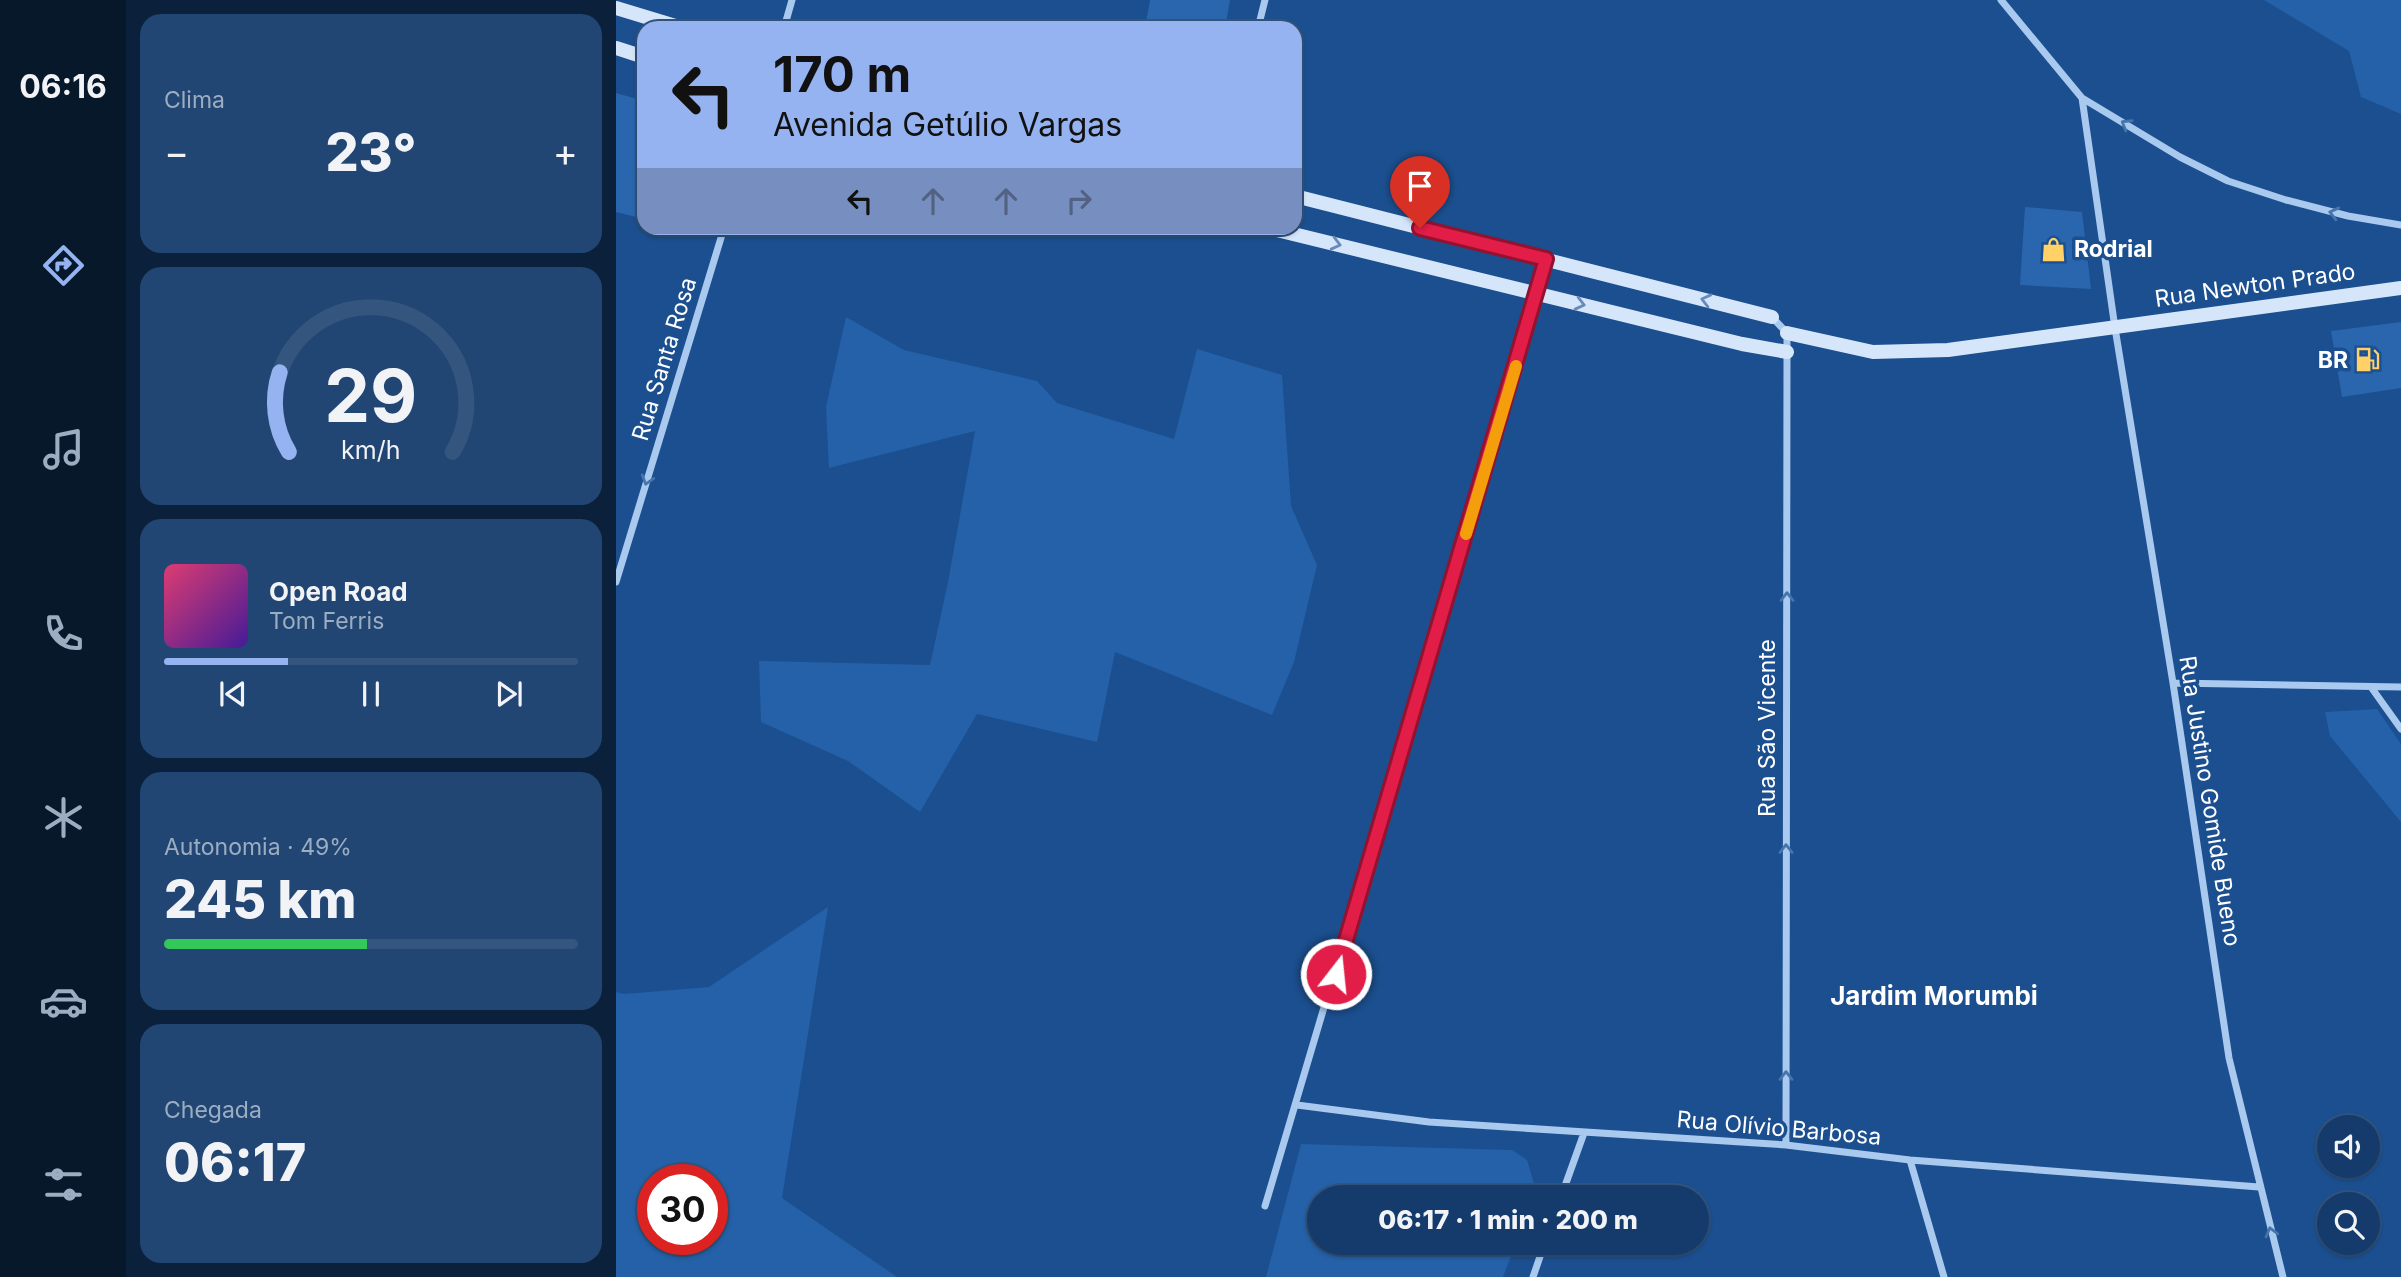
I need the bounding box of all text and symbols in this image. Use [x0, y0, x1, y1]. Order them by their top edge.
text: 170 m [773, 45, 911, 104]
icon: left [658, 49, 749, 140]
text: 06:16 [19, 67, 107, 106]
text: Clima [164, 86, 225, 114]
text: Avenida Getúlio Vargas [773, 105, 1122, 144]
one-way arrow [2120, 120, 2133, 133]
text: 23° [325, 121, 417, 184]
text: − [164, 129, 189, 175]
text: + [553, 129, 578, 175]
pin [1390, 156, 1450, 228]
icon: arrive [1401, 167, 1439, 205]
icon: left [841, 182, 879, 220]
icon: ahead [914, 182, 952, 220]
icon: ahead [987, 182, 1025, 220]
icon: right [1060, 182, 1098, 220]
one-way arrow [2328, 207, 2340, 221]
shop icon: Rodrial [2040, 235, 2068, 263]
place label: Rodrial [2074, 235, 2153, 263]
one-way arrow [1330, 236, 1342, 250]
icon: directions [39, 241, 88, 290]
street label: Rua Newton Prado [2153, 257, 2357, 313]
street label: Rua Santa Rosa [626, 274, 702, 444]
one-way arrow [1700, 294, 1712, 308]
one-way arrow [1574, 296, 1586, 310]
place label: BR [2318, 346, 2348, 374]
fuel station icon: BR [2354, 346, 2382, 374]
text: 29 [324, 351, 418, 440]
icon: music [39, 425, 88, 474]
text: km/h [341, 435, 401, 465]
one-way arrow [640, 474, 655, 486]
text: Open Road [269, 576, 408, 607]
one-way arrow [1779, 591, 1795, 602]
text: Tom Ferris [269, 607, 384, 635]
icon: phone [39, 609, 88, 658]
street label: Rua São Vicente [1753, 639, 1781, 817]
street label: Rua Justino Gomide Bueno [2173, 654, 2247, 948]
icon: previous [214, 675, 252, 713]
icon: pause [352, 675, 390, 713]
icon: next [490, 675, 528, 713]
icon: climate [39, 793, 88, 842]
text: Autonomia · 49% [164, 833, 352, 861]
one-way arrow [1778, 843, 1794, 854]
text: 245 km [164, 868, 356, 931]
position arrow [1299, 937, 1373, 1011]
icon: car [39, 977, 88, 1026]
district label: Jardim Morumbi [1830, 980, 2038, 1011]
one-way arrow [1778, 1071, 1794, 1081]
text: Chegada [164, 1096, 262, 1124]
street label: Rua Olívio Barbosa [1676, 1105, 1882, 1151]
map controls [2317, 1115, 2380, 1255]
button: sound [2317, 1115, 2380, 1178]
text: 06:17 [164, 1131, 306, 1194]
icon: filters [39, 1160, 88, 1209]
speed limit sign: 30 [637, 1164, 728, 1255]
button: search [2317, 1192, 2380, 1255]
text: 06:17 · 1 min · 200 m [1378, 1204, 1638, 1235]
one-way arrow [2265, 1226, 2279, 1238]

